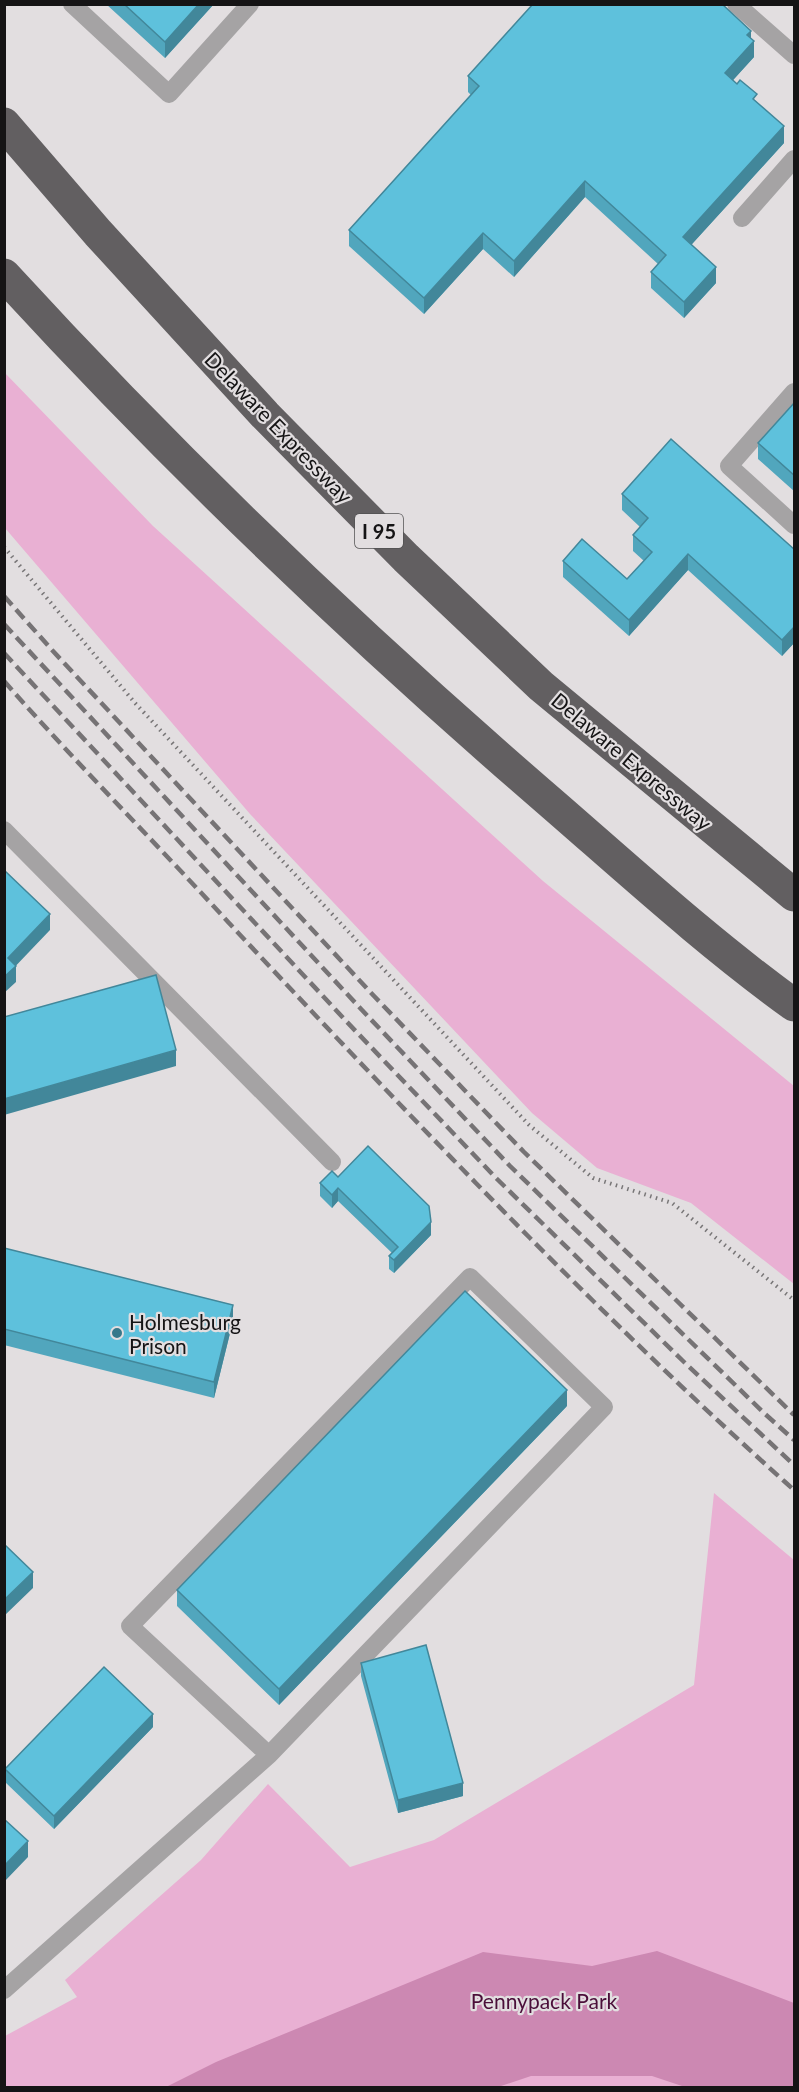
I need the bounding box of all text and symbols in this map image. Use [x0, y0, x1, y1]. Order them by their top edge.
street label: Delaware Expressway [200, 346, 358, 508]
road number: I 95 [355, 514, 403, 548]
street label: Delaware Expressway [547, 687, 717, 835]
place label: Holmesburg Prison [129, 1309, 241, 1358]
marker: Holmesburg Prison [110, 1326, 124, 1340]
park label: Pennypack Park [471, 1988, 618, 2013]

